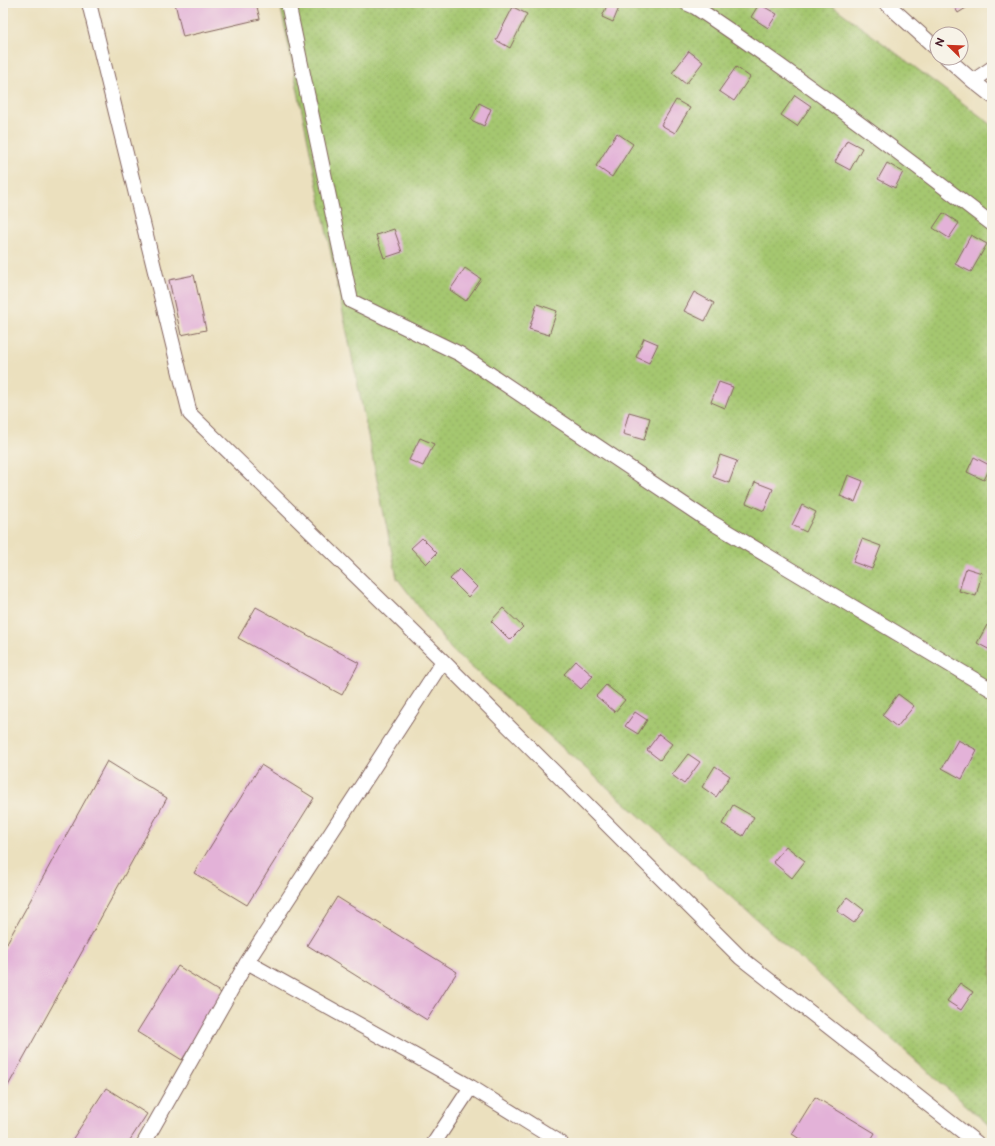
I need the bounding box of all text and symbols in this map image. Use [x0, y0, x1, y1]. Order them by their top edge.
north arrow [929, 26, 969, 66]
text: N [933, 36, 948, 49]

